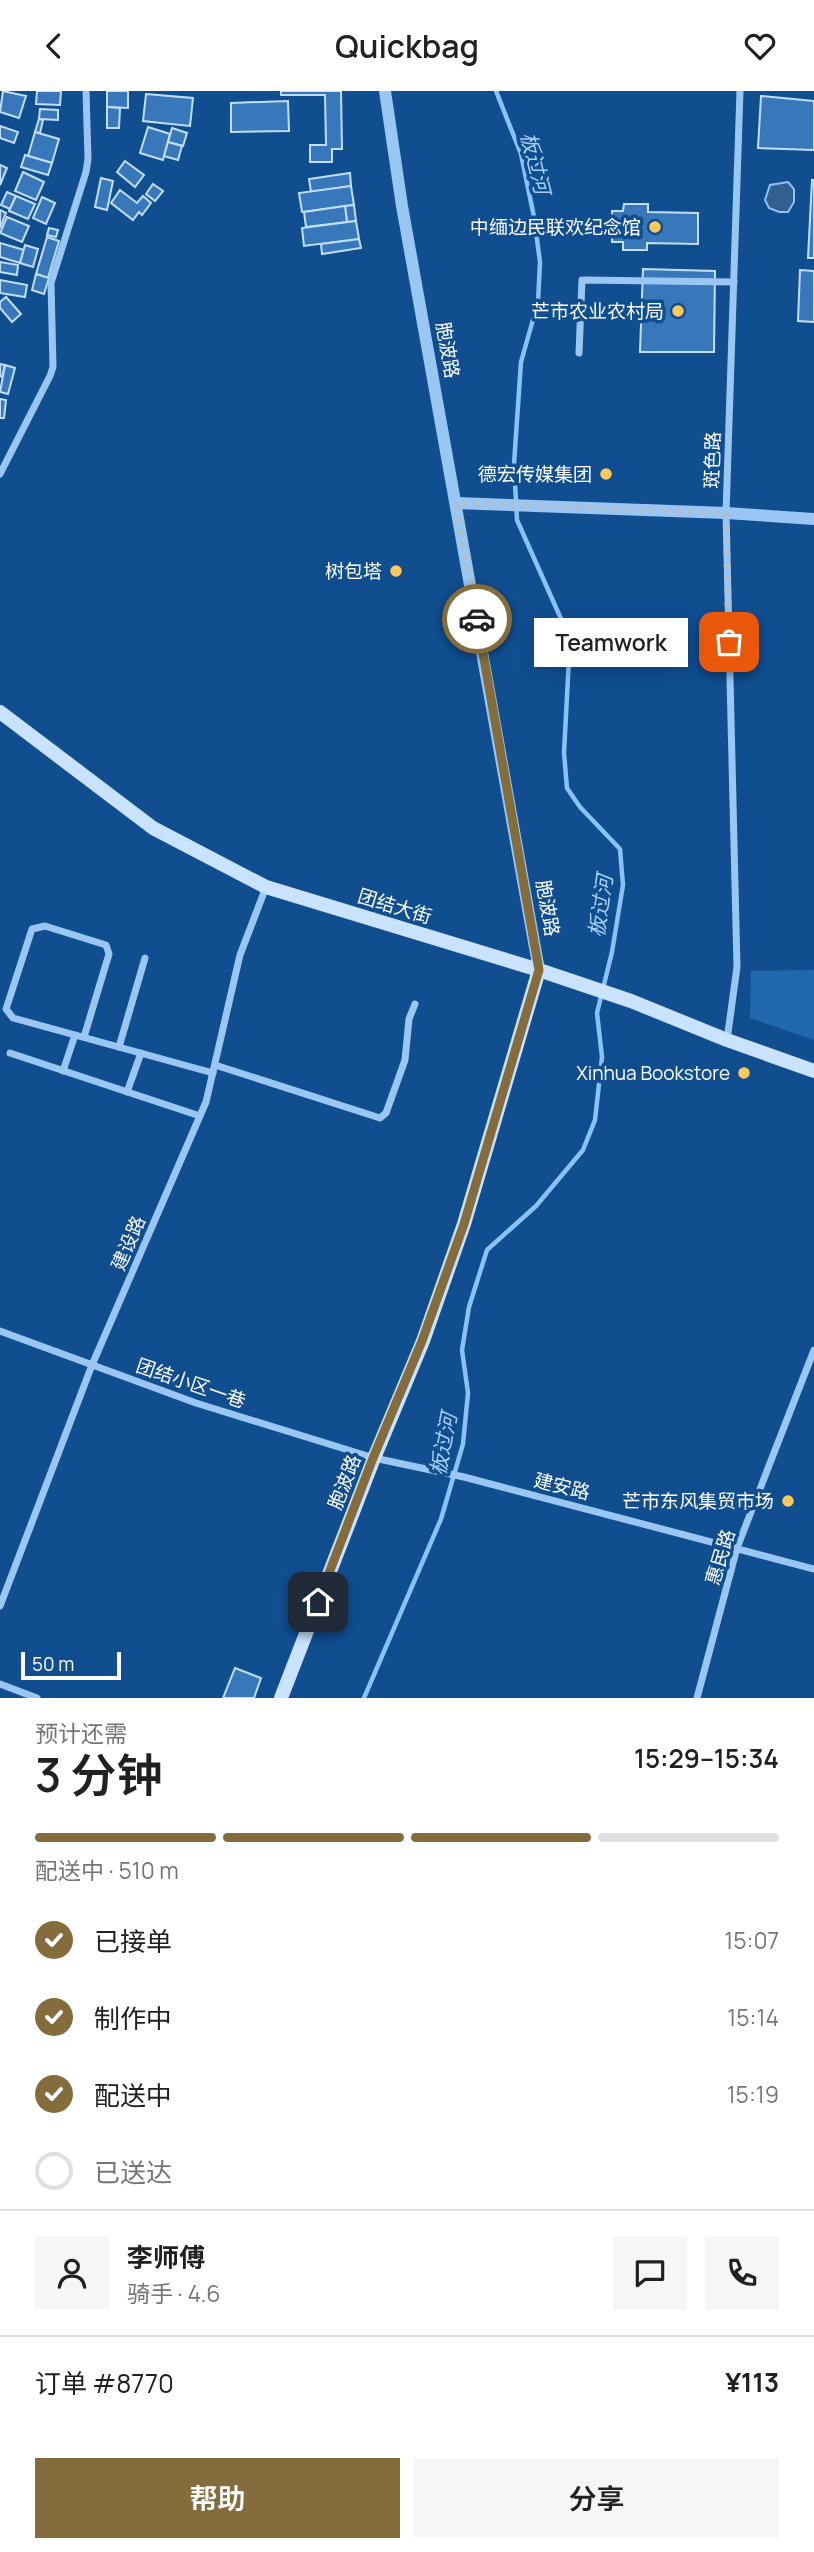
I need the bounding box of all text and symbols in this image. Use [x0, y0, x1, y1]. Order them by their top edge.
text: Quickbag [335, 24, 479, 68]
icon: back [35, 27, 73, 65]
icon: heart [741, 27, 779, 65]
water label: 板过河 [515, 129, 558, 201]
place label: 中缅边民联欢纪念馆 [470, 214, 641, 240]
marker: 中缅边民联欢纪念馆 [647, 219, 663, 235]
place label: 芒市农业农村局 [531, 298, 664, 324]
marker: 芒市农业农村局 [670, 303, 686, 319]
street label: 胞波路 [430, 320, 466, 380]
street label: 斑色路 [698, 431, 726, 489]
place label: 德宏传媒集团 [478, 461, 592, 487]
marker: 德宏传媒集团 [598, 466, 614, 482]
place label: 树包塔 [325, 558, 382, 584]
marker: 树包塔 [388, 563, 404, 579]
courier [442, 584, 512, 654]
icon: car [458, 600, 496, 638]
pin [699, 612, 759, 672]
callout: Teamwork [533, 617, 687, 667]
icon: bag [710, 623, 748, 661]
text: Teamwork [555, 626, 667, 658]
water label: 板过河 [582, 869, 619, 939]
street label: 胞波路 [530, 878, 566, 938]
street label: 团结大街 [355, 882, 435, 930]
place label: Xinhua Bookstore [576, 1060, 730, 1086]
marker: Xinhua Bookstore [736, 1065, 752, 1081]
street label: 建设路 [105, 1212, 151, 1274]
street label: 团结小区一巷 [133, 1352, 249, 1414]
water label: 板过河 [423, 1406, 464, 1478]
street label: 胞波路 [322, 1451, 366, 1513]
street label: 建安路 [531, 1466, 593, 1506]
place label: 芒市东风集贸市场 [622, 1488, 774, 1514]
marker: 芒市东风集贸市场 [780, 1493, 796, 1509]
street label: 惠民路 [699, 1526, 741, 1588]
pin [288, 1572, 348, 1632]
icon: home [299, 1583, 337, 1621]
scale bar [21, 1649, 121, 1681]
text: 50 m [32, 1651, 74, 1677]
text: 预计还需 [35, 1717, 127, 1749]
text: 15:29–15:34 [634, 1740, 779, 1776]
text: 3 分钟 [35, 1743, 163, 1806]
text: 配送中 · 510 m [35, 1854, 179, 1886]
icon: check [35, 1921, 73, 1959]
text: 已接单 [94, 1923, 172, 1959]
text: 15:07 [724, 1924, 779, 1956]
icon: check [35, 1998, 73, 2036]
text: 制作中 [94, 2000, 172, 2036]
text: 15:14 [727, 2001, 779, 2033]
icon: check [35, 2075, 73, 2113]
text: 配送中 [94, 2077, 172, 2113]
text: 15:19 [727, 2078, 779, 2110]
text: 已送达 [94, 2154, 172, 2190]
button: person [35, 2236, 109, 2310]
button: chat [613, 2236, 687, 2310]
button: phone [705, 2236, 779, 2310]
text: 李师傅 [127, 2239, 205, 2275]
text: 骑手 · 4.6 [127, 2277, 221, 2309]
text: ¥113 [725, 2364, 779, 2400]
text: 订单 #8770 [35, 2365, 174, 2401]
button: 帮助 [35, 2458, 400, 2538]
button: 分享 [414, 2458, 779, 2538]

